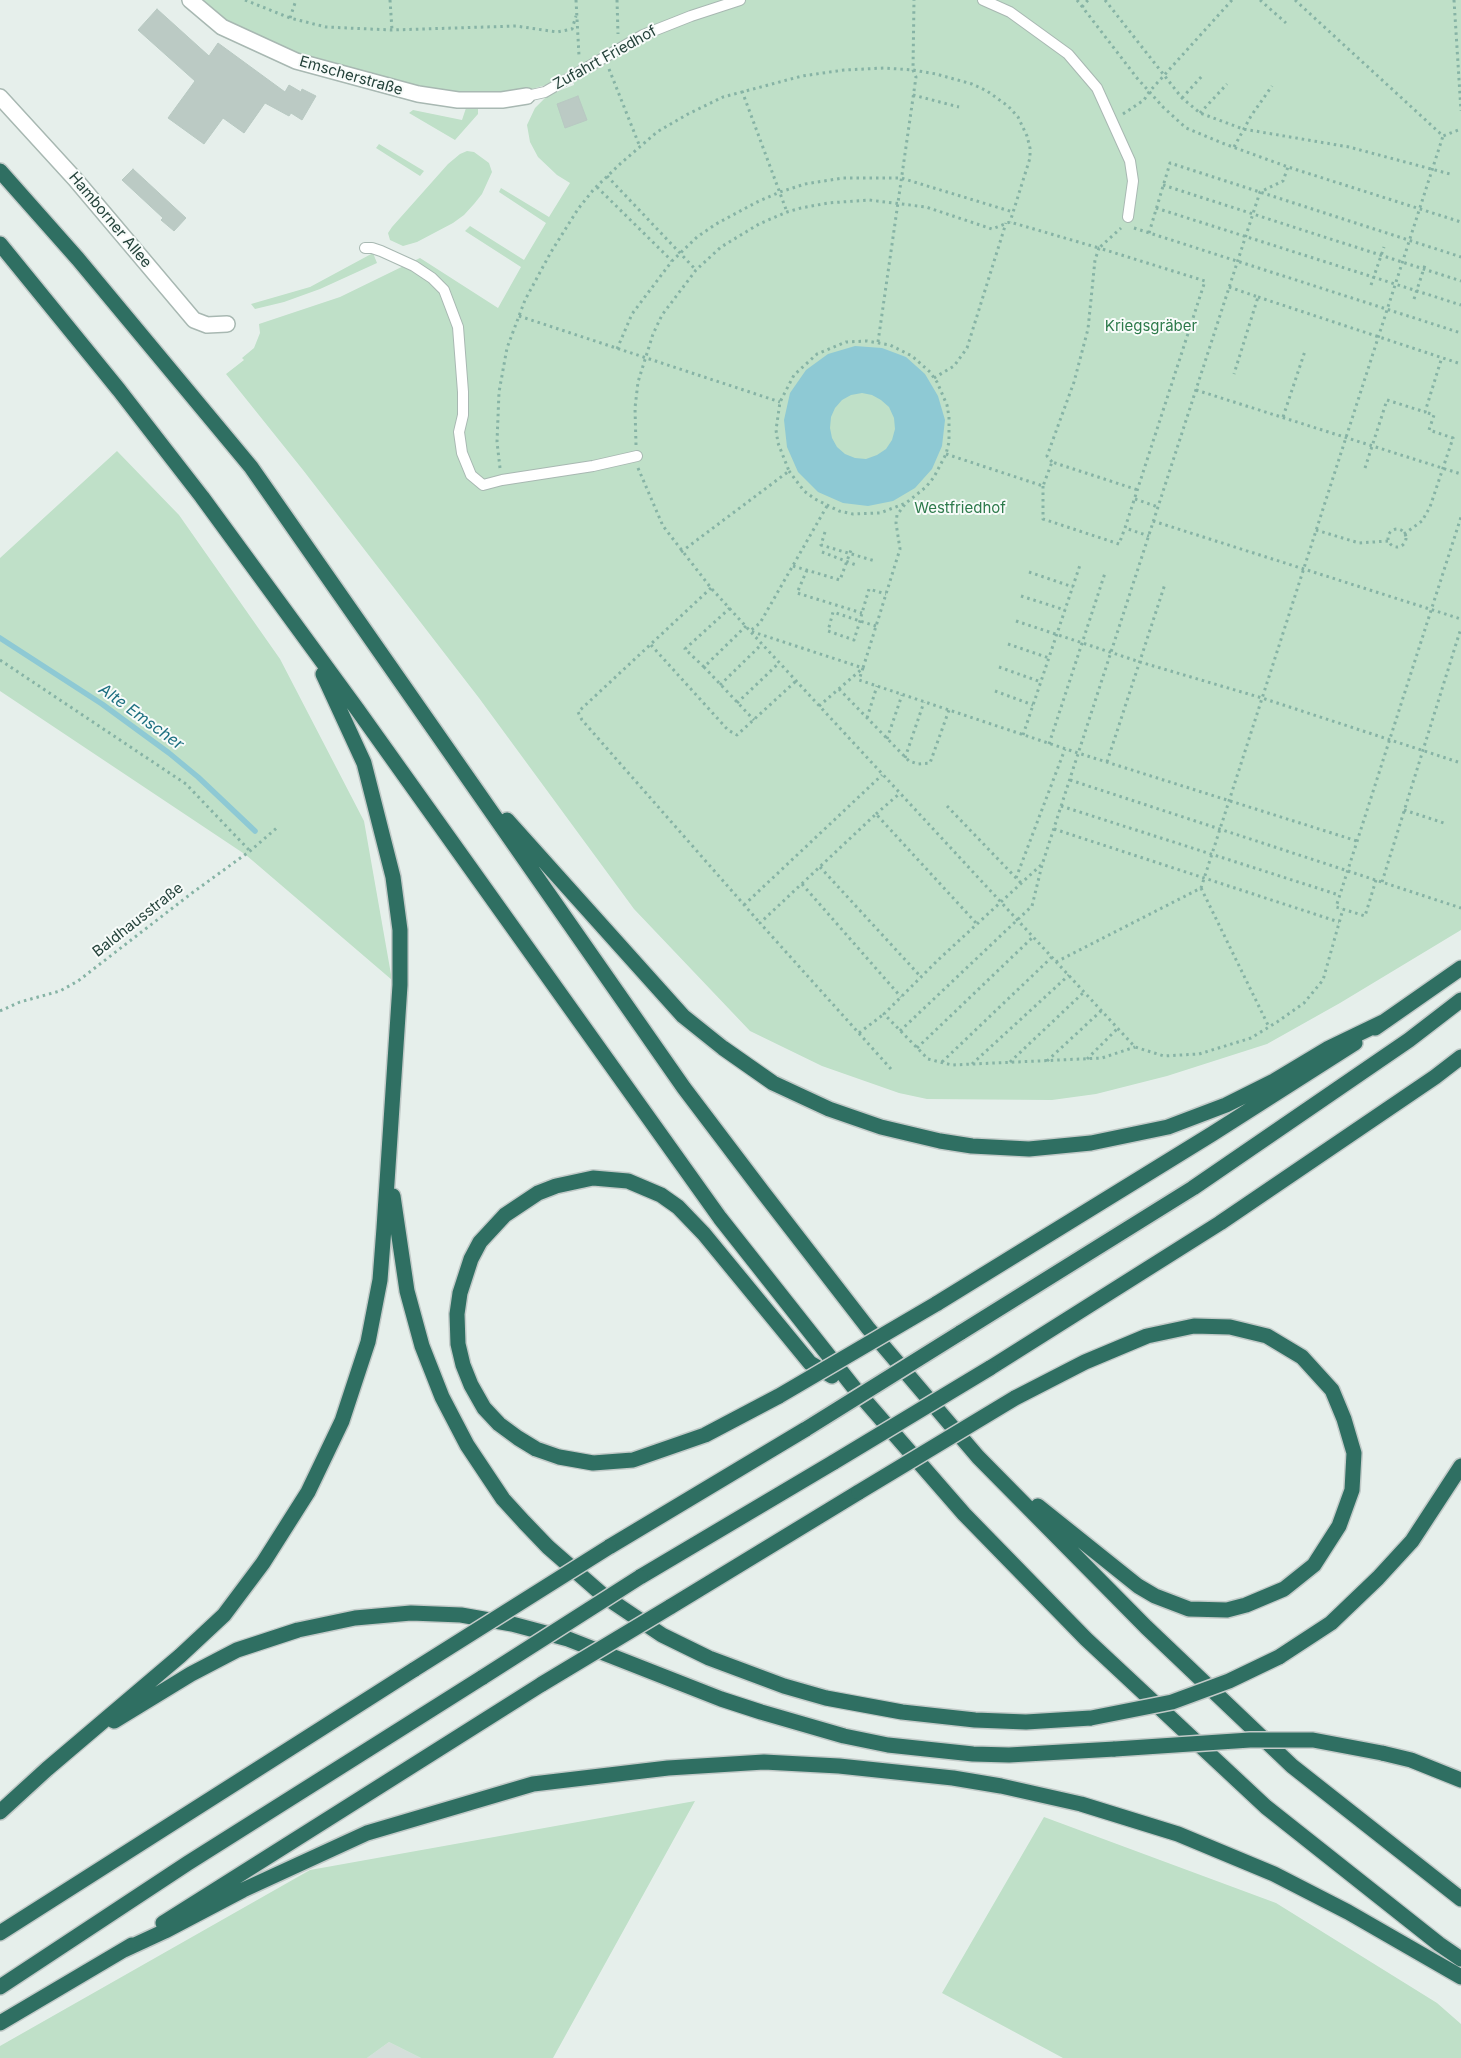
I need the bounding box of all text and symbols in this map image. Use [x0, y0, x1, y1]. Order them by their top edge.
street label: Zufahrt Friedhof [550, 22, 660, 94]
street label: Emscherstraße [297, 53, 405, 99]
street label: Hamborner Allee [65, 169, 155, 271]
park label: Kriegsgräber [1105, 317, 1197, 335]
park label: Westfriedhof [914, 499, 1006, 517]
water label: Alte Emscher [95, 680, 187, 754]
street label: Baldhausstraße [89, 879, 187, 961]

